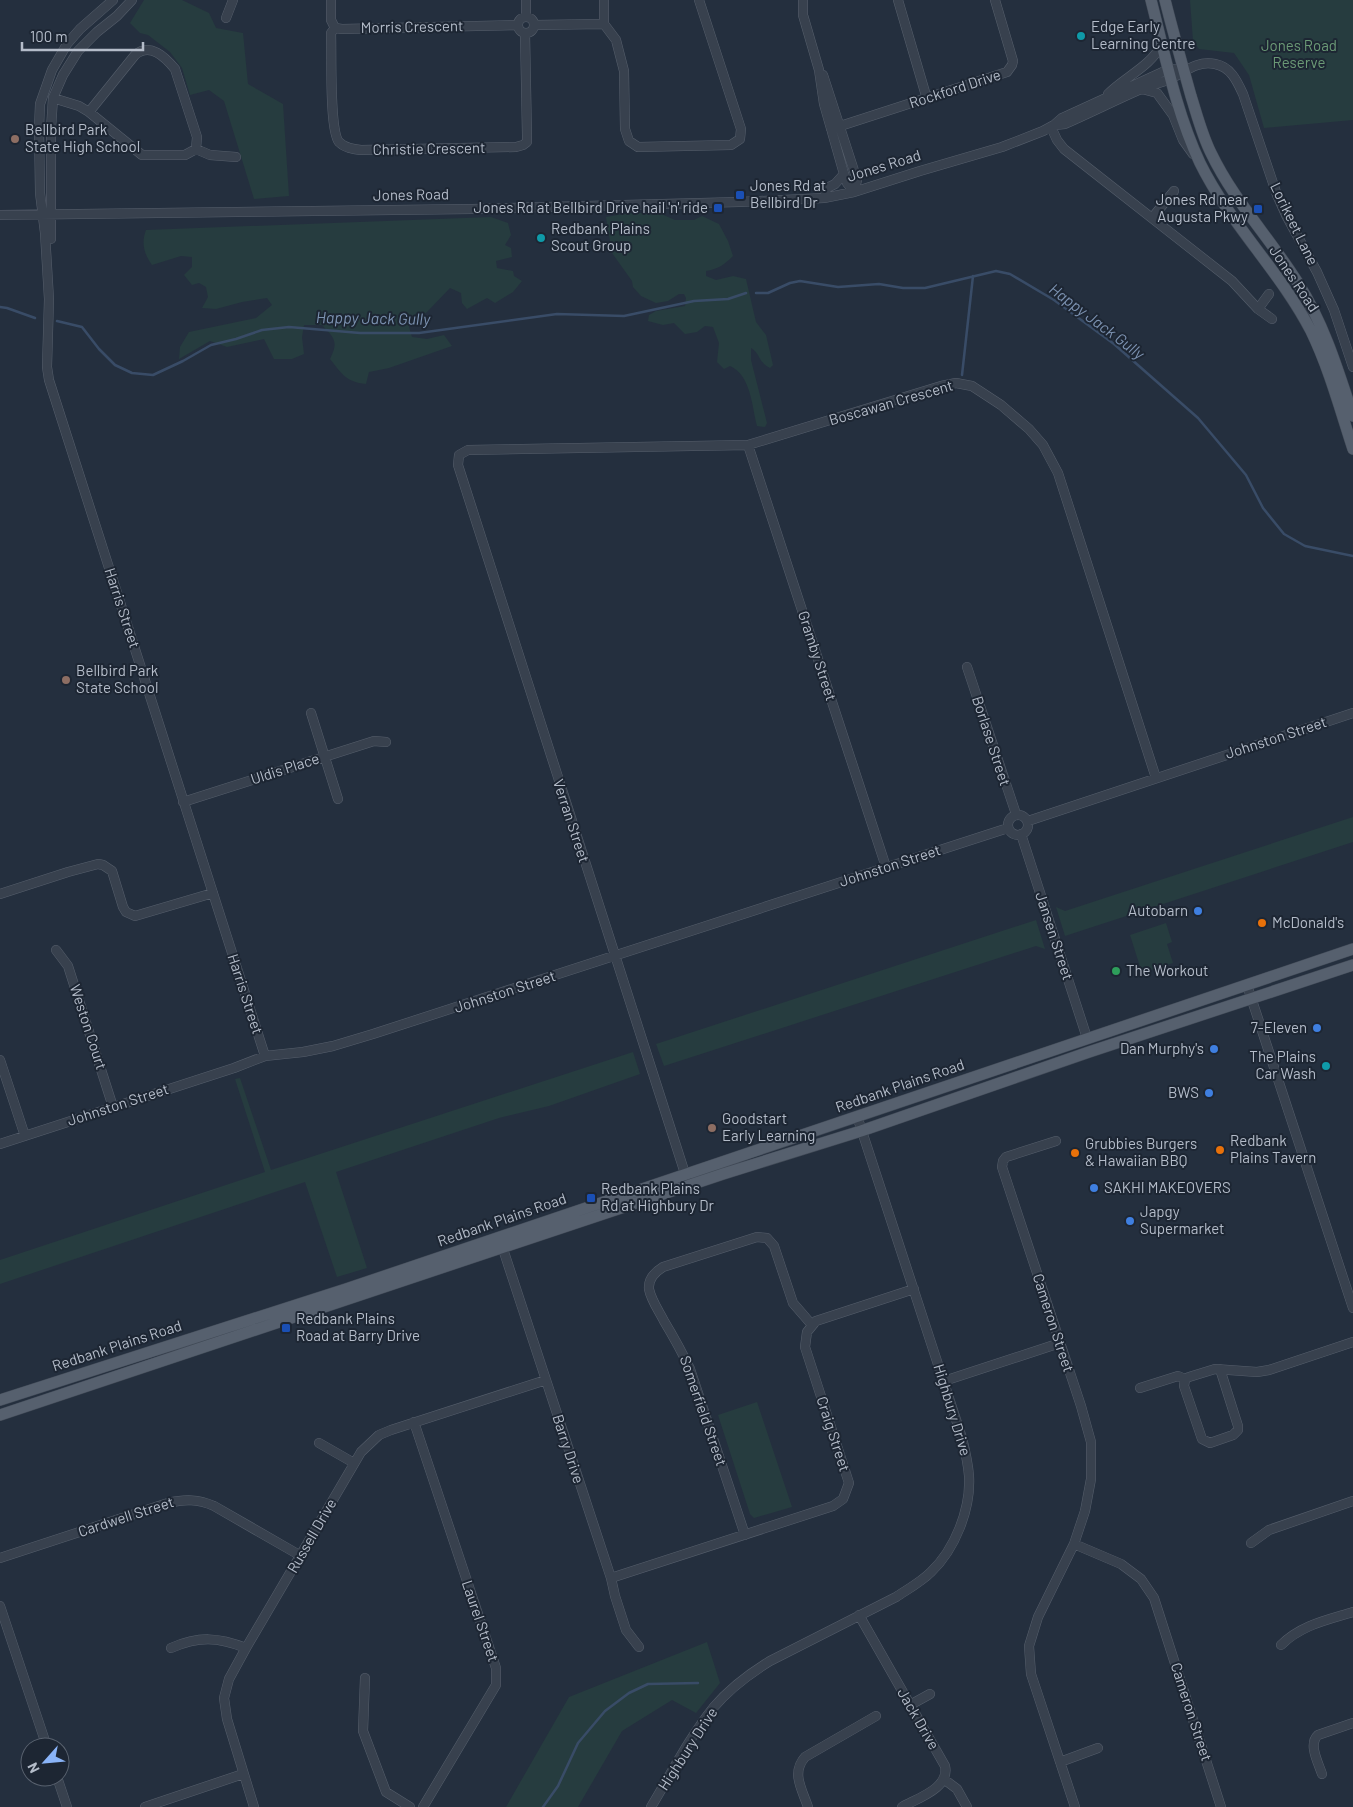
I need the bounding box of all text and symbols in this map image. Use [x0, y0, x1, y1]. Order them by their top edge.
street label: Morris Crescent [360, 16, 463, 36]
place label: Edge Early Learning Centre [1091, 17, 1196, 52]
scale bar [22, 20, 144, 52]
text: 100 m [30, 27, 68, 45]
marker: Edge Early Learning Centre [1075, 30, 1087, 42]
park label: Jones Road Reserve [1261, 36, 1337, 71]
street label: Rockford Drive [907, 65, 1003, 111]
place label: Bellbird Park State High School [25, 120, 140, 155]
marker: Bellbird Park State High School [9, 133, 21, 145]
street label: Christie Crescent [372, 138, 486, 158]
street label: Jones Road [845, 145, 923, 185]
place label: Jones Rd at Bellbird Dr [750, 176, 826, 211]
street label: Lorikeet Lane [1267, 179, 1323, 268]
street label: Jones Road [373, 184, 449, 204]
marker: Jones Rd at Bellbird Dr [734, 189, 746, 201]
place label: Jones Rd near Augusta Pkwy [1156, 190, 1249, 225]
place label: Jones Rd at Bellbird Drive hail 'n' ride [474, 198, 708, 216]
marker: Jones Rd at Bellbird Drive hail 'n' ride [712, 202, 724, 214]
marker: Jones Rd near Augusta Pkwy [1252, 203, 1264, 215]
place label: Redbank Plains Scout Group [551, 219, 650, 254]
marker: Redbank Plains Scout Group [535, 232, 547, 244]
street label: Jones Road [1266, 242, 1324, 315]
water label: Happy Jack Gully [1046, 279, 1149, 363]
water label: Happy Jack Gully [316, 307, 431, 328]
street label: Boscawan Crescent [827, 376, 955, 428]
street label: Harris Street [102, 565, 144, 650]
street label: Gramby Street [795, 608, 841, 703]
place label: Bellbird Park State School [76, 661, 159, 696]
marker: Bellbird Park State School [60, 674, 72, 686]
street label: Borlase Street [969, 694, 1015, 788]
street label: Johnston Street [1223, 712, 1329, 762]
street label: Uldis Place [248, 748, 321, 788]
street label: Verran Street [550, 777, 594, 865]
street label: Johnston Street [837, 840, 943, 890]
street label: Jansen Street [1032, 889, 1078, 982]
place label: Autobarn [1128, 901, 1188, 919]
marker: Autobarn [1192, 905, 1204, 917]
place label: McDonald's [1272, 913, 1344, 931]
marker: McDonald's [1256, 917, 1268, 929]
street label: Harris Street [225, 951, 267, 1036]
place label: The Workout [1126, 961, 1209, 979]
marker: The Workout [1110, 965, 1122, 977]
street label: Johnston Street [452, 966, 558, 1016]
street label: Weston Court [67, 982, 111, 1072]
place label: 7-Eleven [1251, 1018, 1307, 1036]
marker: 7-Eleven [1311, 1022, 1323, 1034]
place label: Dan Murphy's [1120, 1039, 1204, 1057]
marker: Dan Murphy's [1208, 1043, 1220, 1055]
place label: The Plains Car Wash [1249, 1047, 1316, 1082]
street label: Redbank Plains Road [833, 1055, 966, 1116]
marker: The Plains Car Wash [1320, 1060, 1332, 1072]
street label: Johnston Street [65, 1079, 171, 1129]
place label: BWS [1168, 1083, 1199, 1101]
marker: BWS [1203, 1087, 1215, 1099]
place label: Goodstart Early Learning [722, 1109, 815, 1144]
marker: Goodstart Early Learning [706, 1122, 718, 1134]
place label: Redbank Plains Tavern [1230, 1131, 1316, 1166]
place label: Grubbies Burgers & Hawaiian BBQ [1085, 1134, 1197, 1169]
marker: Redbank Plains Tavern [1214, 1144, 1226, 1156]
marker: Grubbies Burgers & Hawaiian BBQ [1069, 1147, 1081, 1159]
place label: SAKHI MAKEOVERS [1104, 1178, 1231, 1196]
place label: Redbank Plains Rd at Highbury Dr [601, 1179, 714, 1214]
marker: SAKHI MAKEOVERS [1088, 1182, 1100, 1194]
street label: Redbank Plains Road [435, 1189, 568, 1250]
marker: Redbank Plains Rd at Highbury Dr [585, 1192, 597, 1204]
place label: Japgy Supermarket [1140, 1202, 1225, 1237]
marker: Japgy Supermarket [1124, 1215, 1136, 1227]
street label: Cameron Street [1030, 1271, 1078, 1374]
place label: Redbank Plains Road at Barry Drive [296, 1309, 420, 1344]
street label: Redbank Plains Road [50, 1316, 184, 1374]
marker: Redbank Plains Road at Barry Drive [280, 1322, 292, 1334]
street label: Somerfield Street [677, 1353, 731, 1468]
street label: Highbury Drive [930, 1362, 975, 1458]
street label: Craig Street [813, 1394, 855, 1474]
street label: Barry Drive [549, 1412, 589, 1486]
street label: Cardwell Street [76, 1492, 176, 1540]
street label: Russell Drive [283, 1495, 340, 1576]
street label: Laurel Street [459, 1578, 503, 1664]
street label: Cameron Street [1168, 1660, 1216, 1763]
street label: Jack Drive [894, 1685, 944, 1752]
street label: Highbury Drive [654, 1704, 721, 1793]
north arrow [20, 1737, 70, 1787]
text: N [23, 1760, 43, 1776]

